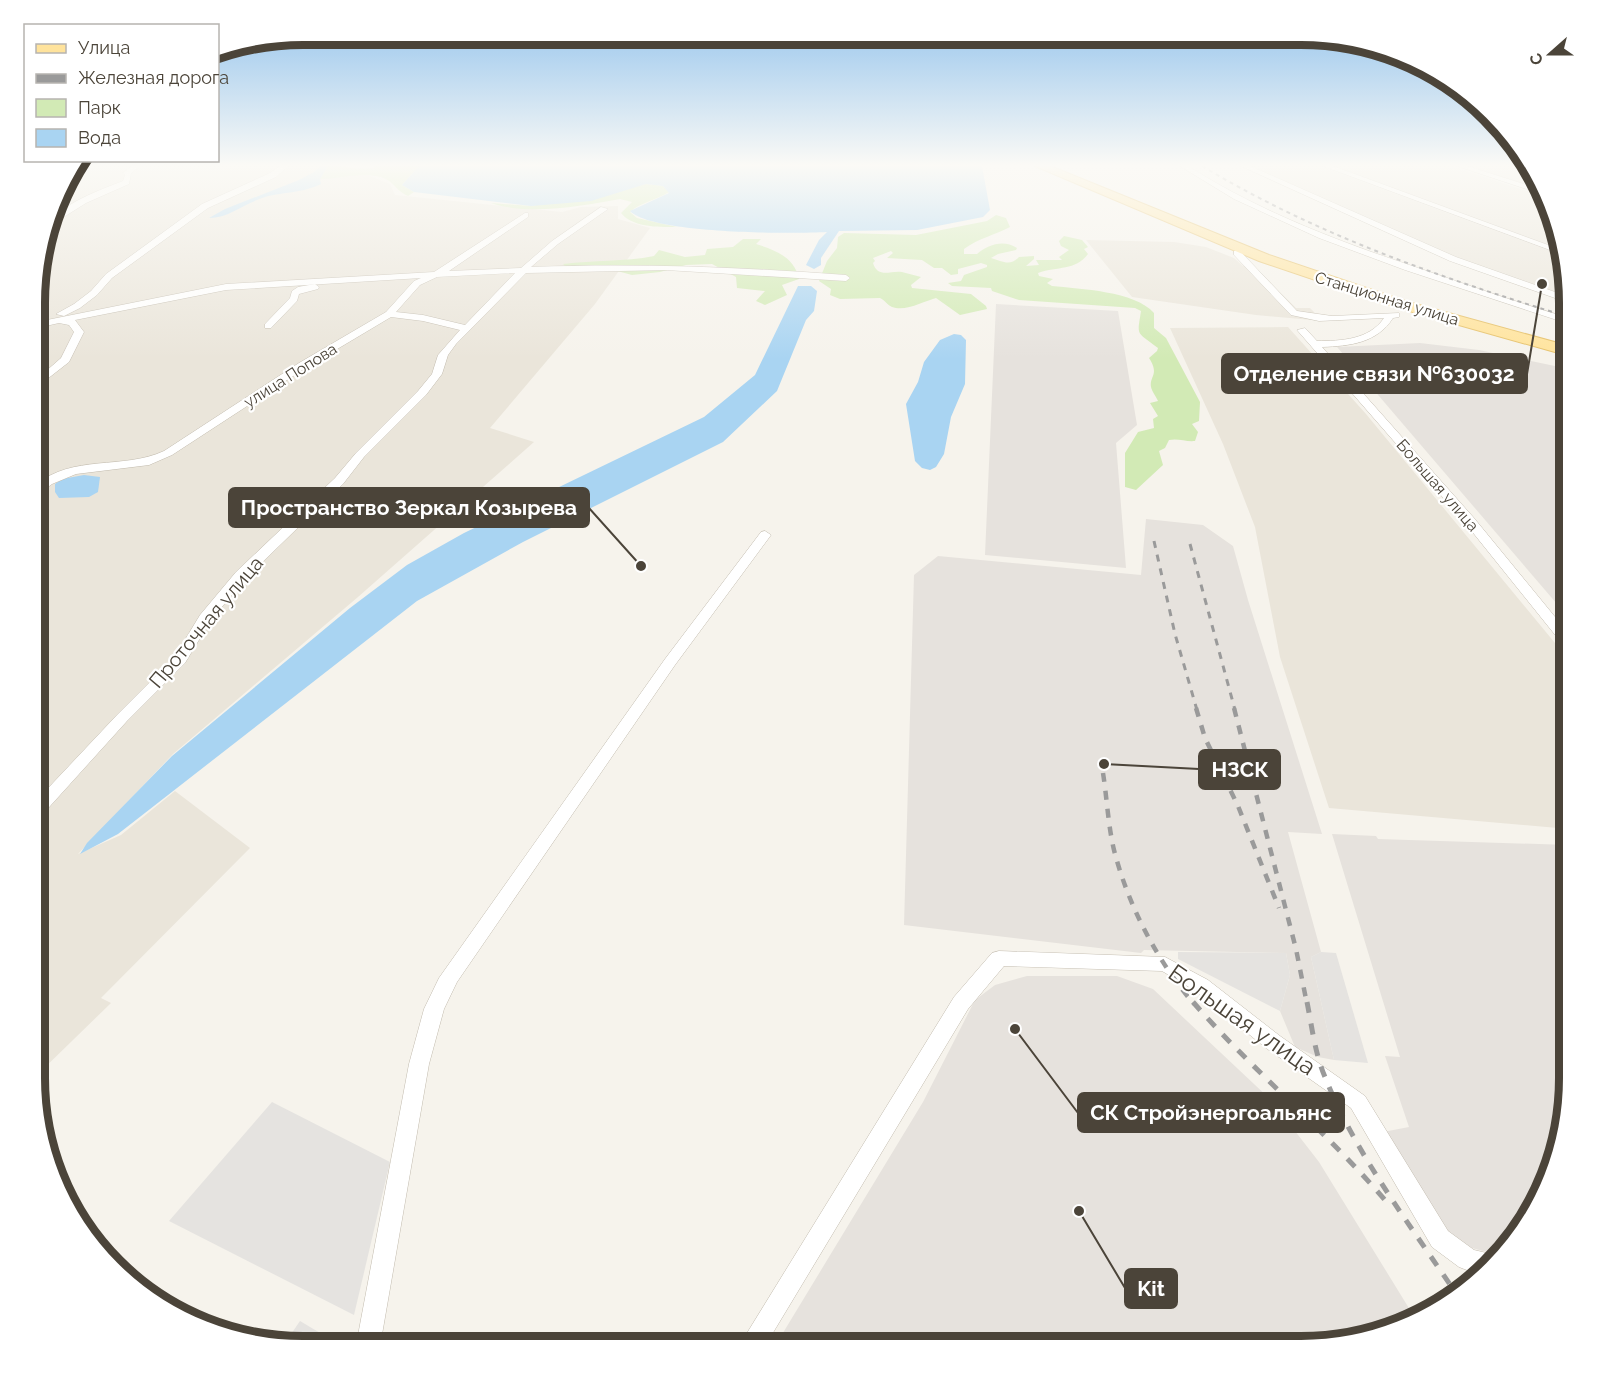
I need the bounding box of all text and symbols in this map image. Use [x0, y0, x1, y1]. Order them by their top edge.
legend [24, 24, 219, 162]
north arrow [1520, 24, 1580, 84]
text: Улица [78, 37, 130, 58]
text: С [1526, 51, 1547, 68]
text: Железная дорога [78, 67, 229, 88]
text: Парк [78, 97, 121, 118]
text: Вода [78, 127, 121, 148]
street label: Станционная улица [1313, 268, 1461, 329]
street label: улица Попова [240, 339, 340, 412]
callout: Отделение связи №630032 [1222, 354, 1527, 393]
text: Отделение связи №630032 [1233, 361, 1515, 386]
street label: Большая улица [1393, 435, 1483, 535]
callout: Пространство Зеркал Козырева [229, 488, 589, 527]
text: Пространство Зеркал Козырева [241, 495, 577, 520]
street label: Проточная улица [144, 551, 268, 693]
callout: НЗСК [1199, 750, 1280, 789]
text: НЗСК [1211, 757, 1269, 782]
street label: Большая улица [1163, 958, 1322, 1081]
callout: СК Стройэнергоальянс [1078, 1093, 1344, 1132]
text: СК Стройэнергоальянс [1090, 1100, 1332, 1125]
callout: Kit [1125, 1269, 1177, 1308]
text: Kit [1137, 1276, 1165, 1301]

